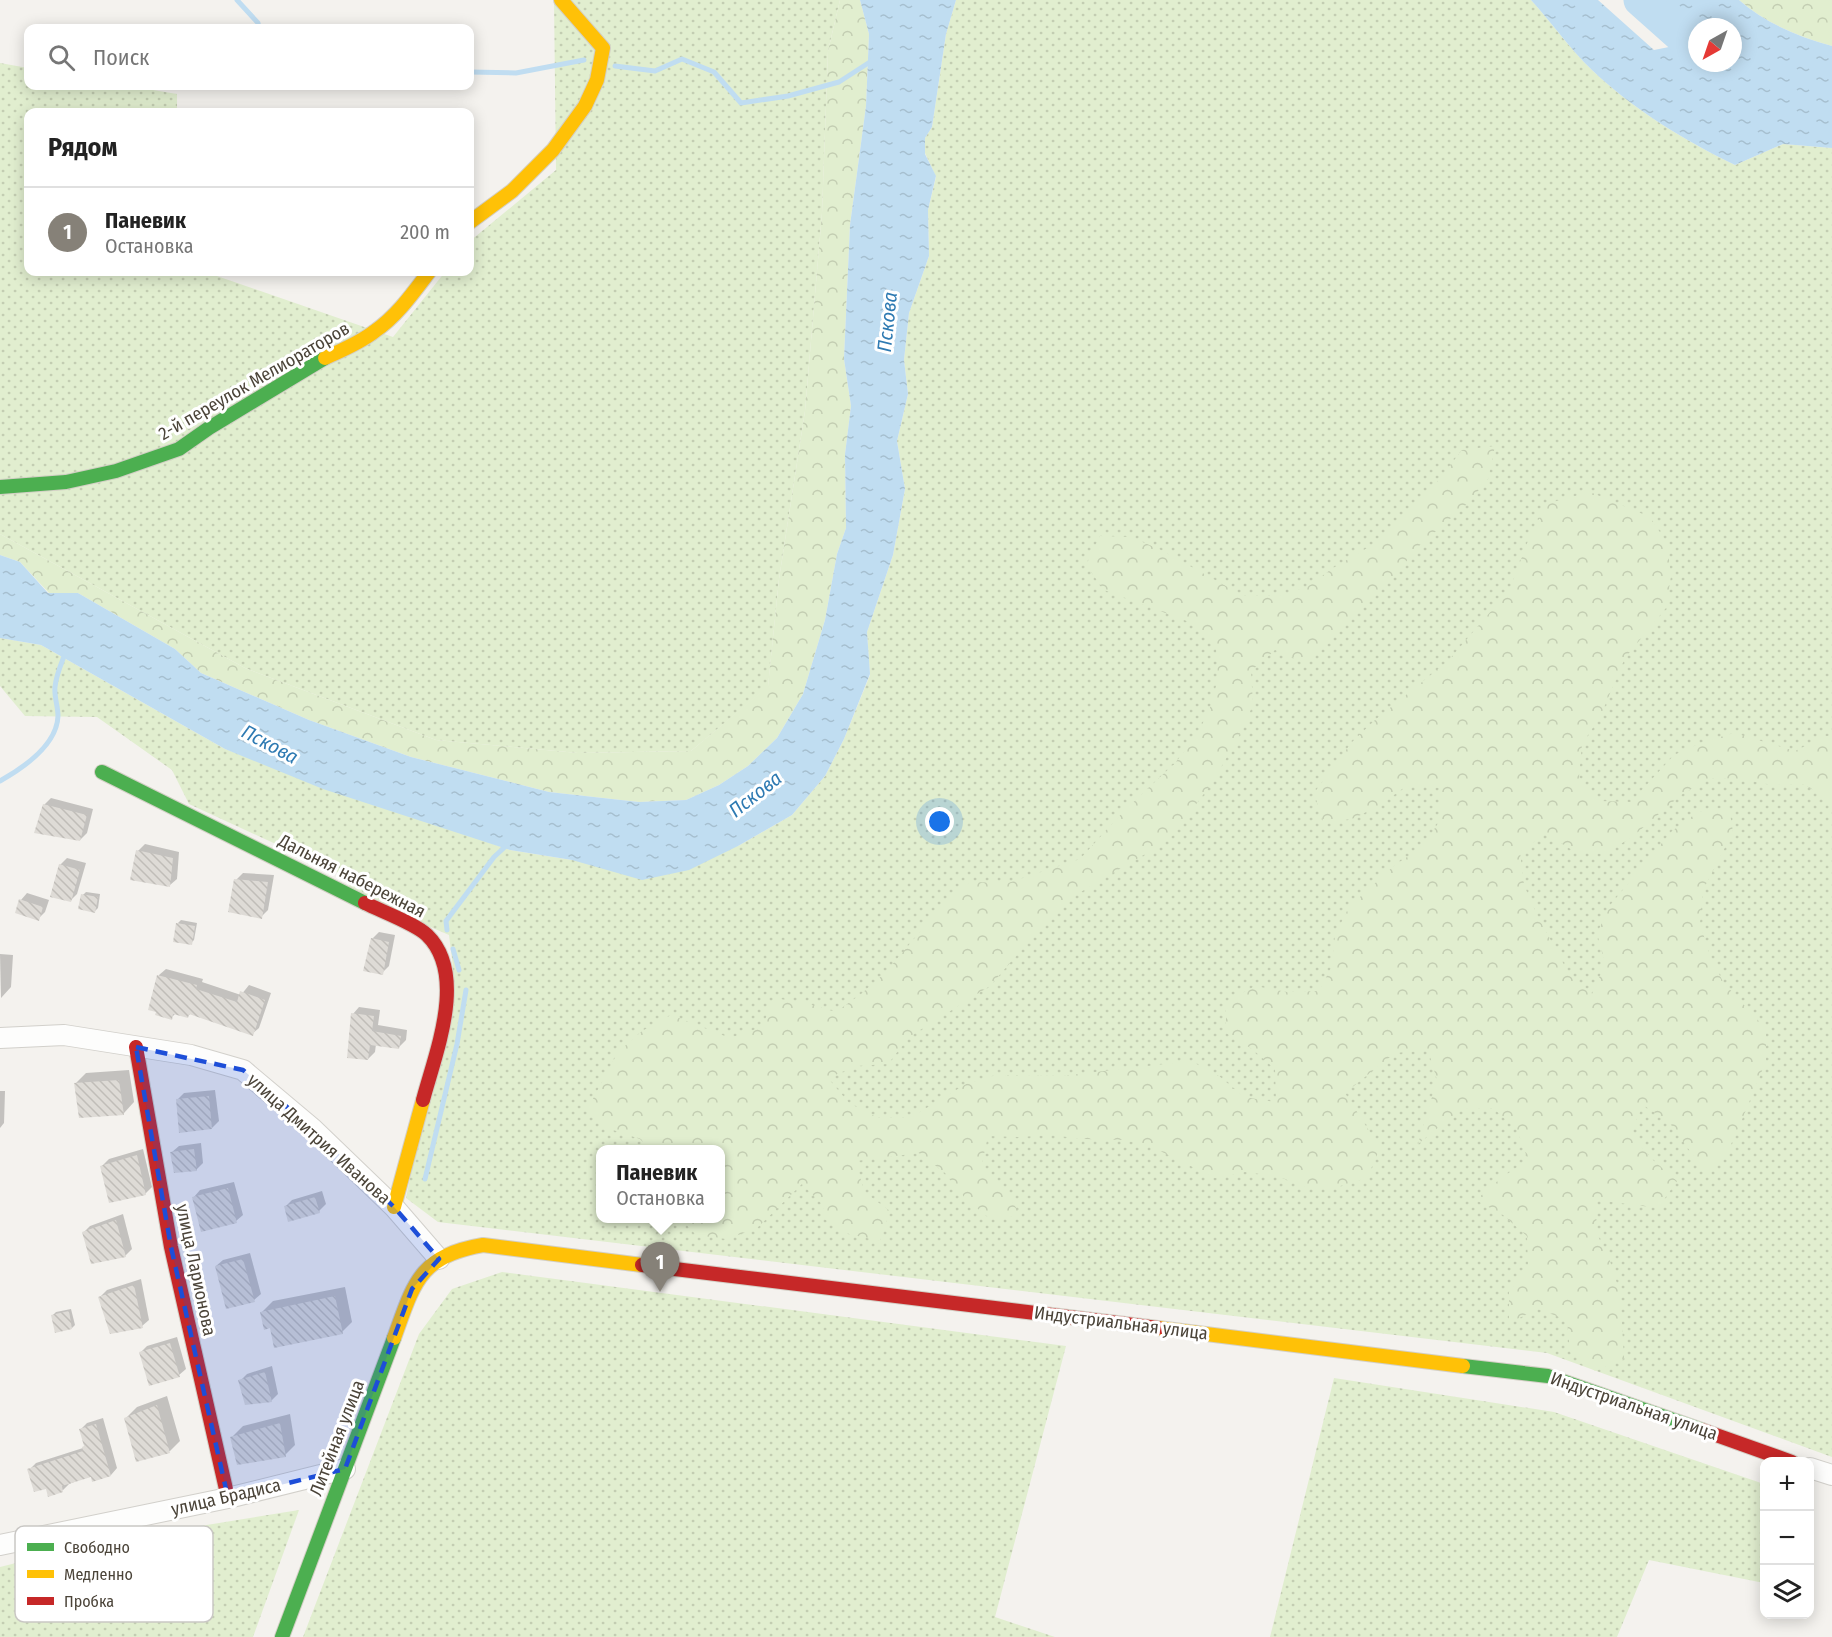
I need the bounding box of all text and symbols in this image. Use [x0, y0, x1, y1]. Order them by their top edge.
north arrow [1688, 18, 1742, 72]
search box [24, 24, 474, 90]
icon: search [45, 41, 78, 74]
text: Поиск [93, 44, 149, 71]
text: Рядом [48, 132, 117, 163]
text: Паневик [105, 207, 186, 234]
text: 1 [63, 220, 72, 244]
text: 200 m [400, 220, 450, 244]
text: Остановка [105, 234, 193, 258]
water label: Пскова [872, 291, 902, 353]
street label: 2-й переулок Мелиораторов [155, 317, 353, 445]
water label: Пскова [238, 719, 302, 769]
water label: Пскова [724, 766, 786, 822]
your location [925, 807, 954, 836]
street label: Дальняя набережная [274, 829, 429, 923]
street label: улица Дмитрия Иванова [243, 1069, 395, 1209]
popup [596, 1145, 725, 1223]
text: Паневик [616, 1159, 697, 1186]
text: Остановка [616, 1186, 705, 1210]
street label: улица Ларионова [171, 1202, 221, 1338]
pin: 1 [640, 1242, 680, 1292]
street label: Индустриальная улица [1033, 1301, 1209, 1345]
street label: Индустриальная улица [1548, 1367, 1720, 1445]
street label: Литейная улица [305, 1377, 369, 1499]
map controls [1760, 1457, 1814, 1619]
button: + [1760, 1457, 1814, 1511]
street label: улица Брадиса [169, 1474, 283, 1520]
button: − [1760, 1511, 1814, 1565]
legend [15, 1526, 213, 1622]
text: Свободно [64, 1538, 130, 1557]
text: Медленно [64, 1565, 133, 1584]
button: layers [1760, 1565, 1814, 1619]
text: Пробка [64, 1592, 114, 1611]

